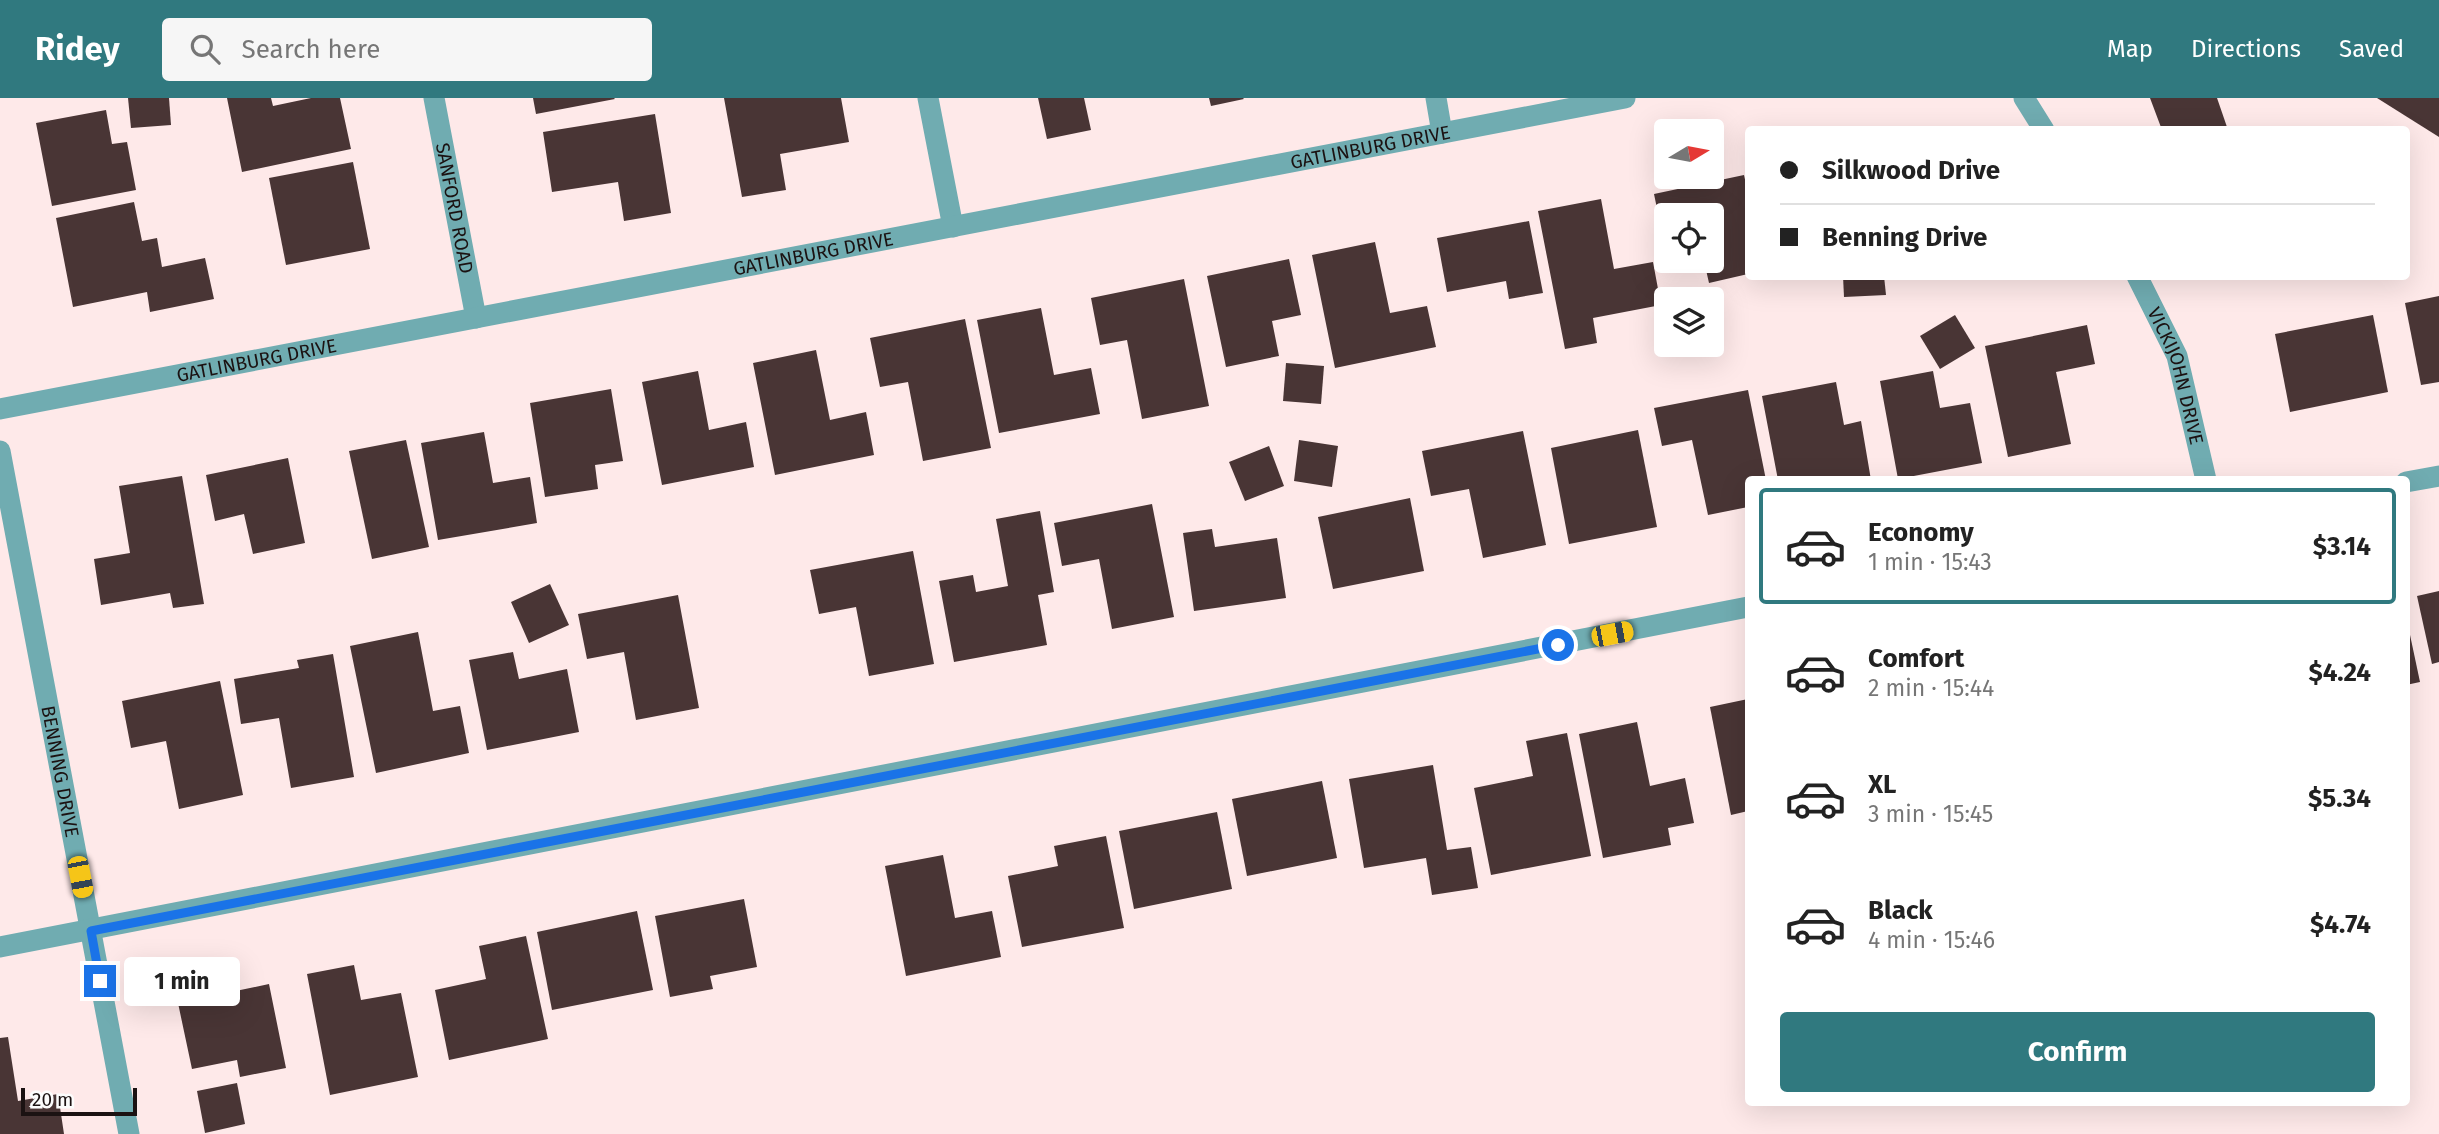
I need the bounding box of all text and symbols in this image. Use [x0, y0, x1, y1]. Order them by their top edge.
search box [162, 18, 652, 81]
text: Ridey [35, 29, 120, 69]
icon: search [186, 30, 224, 68]
text: Search here [242, 34, 380, 65]
text: Map [2107, 35, 2153, 63]
text: Directions [2191, 35, 2301, 63]
text: Saved [2339, 35, 2404, 63]
north arrow [1654, 119, 1724, 189]
map controls [1654, 119, 1724, 357]
street label: GATLINBURG DRIVE [1288, 121, 1452, 174]
street label: SANFORD ROAD [431, 141, 478, 275]
text: Silkwood Drive [1822, 155, 2000, 186]
button: locate [1654, 203, 1724, 273]
text: Benning Drive [1822, 222, 1987, 253]
street label: GATLINBURG DRIVE [731, 227, 895, 280]
button: layers [1654, 287, 1724, 357]
street label: VICKIJOHN DRIVE [2142, 303, 2208, 447]
street label: GATLINBURG DRIVE [175, 334, 338, 387]
icon: car [1784, 515, 1847, 578]
text: Economy [1868, 517, 1974, 548]
text: $3.14 [2313, 531, 2371, 562]
text: 1 min · 15:43 [1868, 548, 1992, 576]
car [1590, 620, 1635, 648]
route start [1542, 629, 1574, 661]
icon: car [1784, 641, 1847, 704]
text: Comfort [1868, 643, 1964, 674]
text: $4.24 [2308, 657, 2371, 688]
text: 2 min · 15:44 [1868, 674, 1994, 702]
street label: BENNING DRIVE [36, 704, 84, 839]
icon: car [1784, 767, 1847, 830]
text: XL [1868, 769, 1896, 800]
text: $5.34 [2308, 783, 2371, 814]
text: 3 min · 15:45 [1868, 800, 1993, 828]
car [66, 854, 95, 900]
icon: car [1784, 893, 1847, 956]
text: Black [1868, 895, 1933, 926]
text: $4.74 [2310, 909, 2371, 940]
text: 4 min · 15:46 [1868, 926, 1995, 954]
callout: 1 min [124, 956, 240, 1006]
route end [84, 965, 116, 997]
text: 1 min [154, 967, 210, 995]
button: Confirm [1780, 1012, 2375, 1092]
scale bar [21, 1085, 136, 1117]
text: 20 m [32, 1088, 73, 1111]

